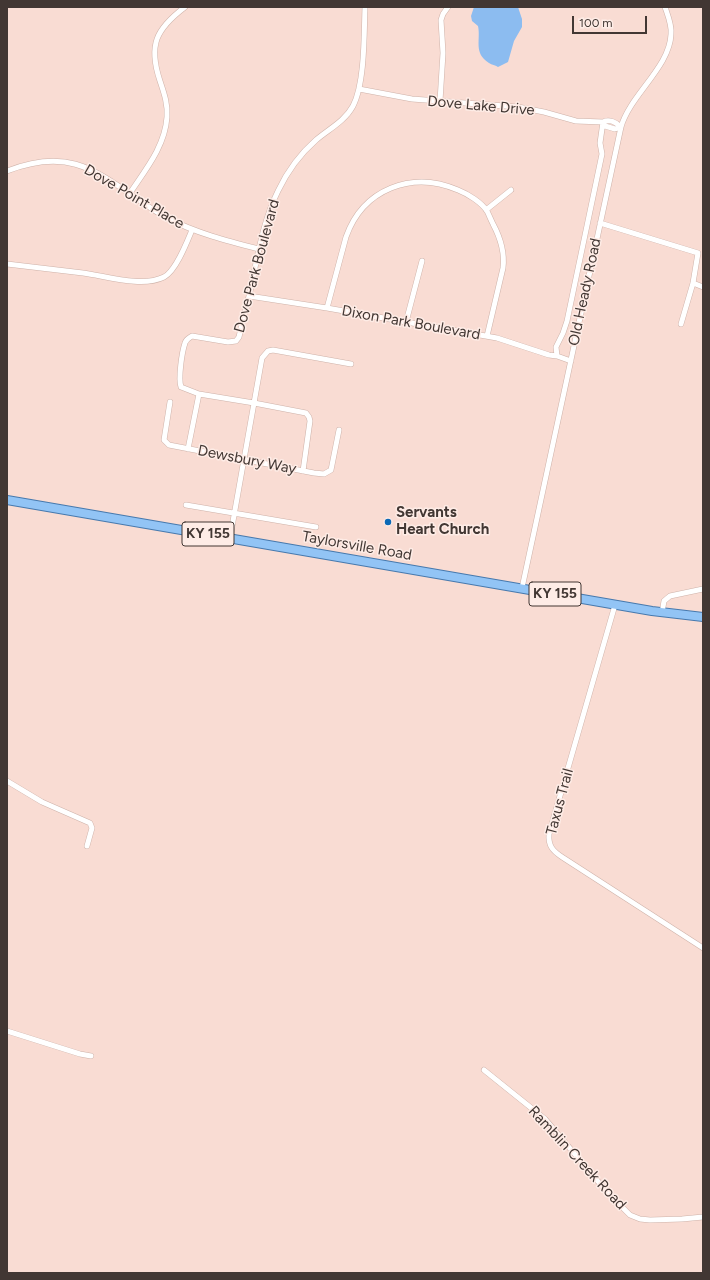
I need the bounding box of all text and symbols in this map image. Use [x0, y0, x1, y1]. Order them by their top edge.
scale bar [574, 8, 649, 34]
text: 100 m [579, 16, 613, 30]
street label: Dove Lake Drive [427, 92, 535, 120]
street label: Dove Point Place [81, 161, 187, 233]
street label: Dove Park Boulevard [231, 197, 283, 335]
street label: Old Heady Road [565, 237, 605, 347]
street label: Dixon Park Boulevard [340, 302, 482, 344]
street label: Dewsbury Way [196, 442, 298, 478]
place label: Servants Heart Church [396, 504, 489, 539]
marker: Servants Heart Church [383, 517, 393, 527]
road number: KY 155 [182, 522, 234, 546]
street label: Taylorsville Road [301, 527, 413, 565]
road number: KY 155 [529, 582, 581, 606]
street label: Taxus Trail [542, 767, 578, 837]
street label: Ramblin Creek Road [524, 1102, 630, 1214]

